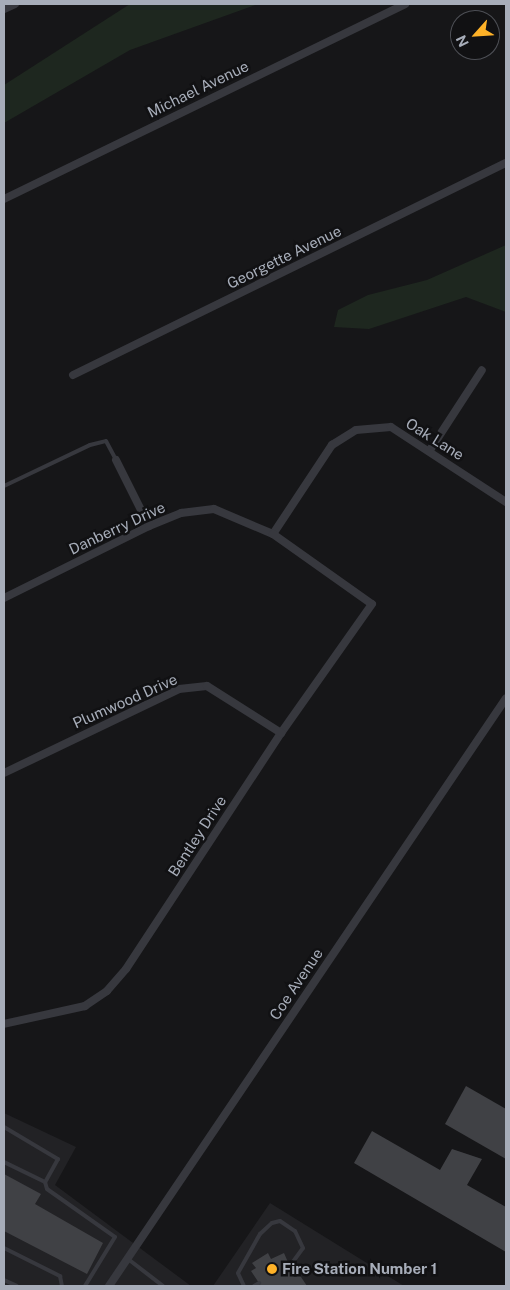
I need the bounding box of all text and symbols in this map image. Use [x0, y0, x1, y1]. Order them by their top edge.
north arrow [450, 10, 500, 60]
text: N [453, 33, 472, 50]
street label: Michael Avenue [145, 57, 251, 121]
street label: Georgette Avenue [224, 221, 344, 293]
street label: Oak Lane [403, 414, 467, 464]
street label: Danberry Drive [66, 498, 168, 558]
street label: Plumwood Drive [70, 670, 180, 732]
street label: Bentley Drive [164, 792, 230, 880]
street label: Coe Avenue [265, 945, 327, 1023]
place label: Fire Station Number 1 [282, 1260, 437, 1278]
marker: Fire Station Number 1 [266, 1263, 278, 1275]

